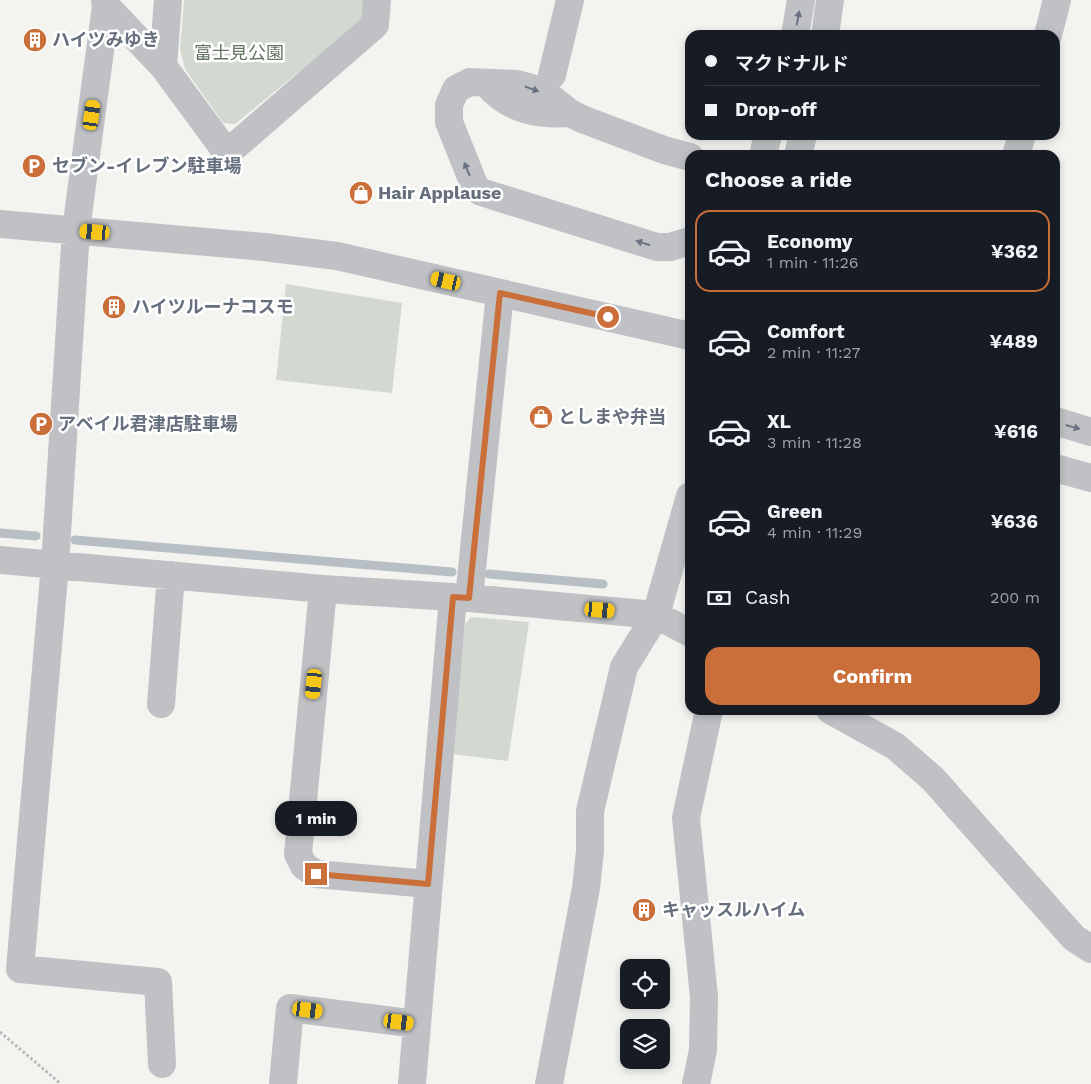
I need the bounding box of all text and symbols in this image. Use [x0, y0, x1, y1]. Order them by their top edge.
one-way arrow [795, 9, 803, 25]
building icon: ハイツみゆき [22, 27, 48, 53]
place label: ハイツみゆき [52, 29, 160, 50]
park label: 富士見公園 [194, 42, 284, 63]
text: マクドナルド [735, 52, 849, 75]
one-way arrow [525, 85, 540, 93]
text: Drop-off [735, 98, 817, 121]
car [82, 99, 101, 131]
parking icon: セブン-イレブン駐車場 [21, 153, 47, 179]
place label: セブン-イレブン駐車場 [52, 155, 242, 176]
one-way arrow [463, 161, 471, 176]
text: Choose a ride [705, 167, 852, 192]
shop icon: Hair Applause [348, 180, 374, 206]
place label: Hair Applause [378, 182, 502, 203]
car [79, 223, 110, 241]
icon: car [707, 229, 752, 274]
text: Economy [767, 230, 852, 253]
one-way arrow [635, 239, 650, 247]
text: ¥362 [991, 240, 1038, 263]
text: 1 min · 11:26 [767, 253, 859, 272]
car [429, 270, 462, 292]
building icon: ハイツルーナコスモ [101, 294, 127, 320]
place label: ハイツルーナコスモ [132, 296, 294, 317]
route start [597, 306, 619, 328]
icon: car [707, 319, 752, 364]
text: Comfort [767, 320, 845, 343]
text: ¥489 [989, 330, 1038, 353]
text: 2 min · 11:27 [767, 343, 861, 362]
shop icon: としまや弁当 [528, 404, 554, 430]
place label: としまや弁当 [558, 406, 666, 427]
icon: car [707, 409, 752, 454]
text: XL [767, 410, 791, 433]
parking icon: アベイル君津店駐車場 [28, 411, 54, 437]
place label: アベイル君津店駐車場 [58, 413, 238, 434]
text: ¥616 [994, 420, 1038, 443]
one-way arrow [1066, 423, 1081, 431]
text: 3 min · 11:28 [767, 433, 862, 452]
icon: car [707, 499, 752, 544]
text: Green [767, 500, 823, 523]
text: ¥636 [991, 510, 1038, 533]
text: 4 min · 11:29 [767, 523, 862, 542]
icon: cash [705, 584, 733, 612]
text: Cash [745, 586, 791, 609]
text: 200 m [990, 588, 1040, 607]
car [584, 601, 615, 619]
button: Confirm [705, 647, 1040, 705]
car [304, 668, 323, 700]
callout: 1 min [275, 802, 357, 836]
text: 1 min [295, 809, 337, 828]
route end [305, 863, 327, 885]
building icon: キャッスルハイム [631, 897, 657, 923]
place label: キャッスルハイム [662, 899, 805, 920]
map controls [620, 959, 670, 1069]
button: locate [620, 959, 670, 1009]
car [292, 1001, 323, 1019]
car [383, 1013, 414, 1031]
button: layers [620, 1019, 670, 1069]

